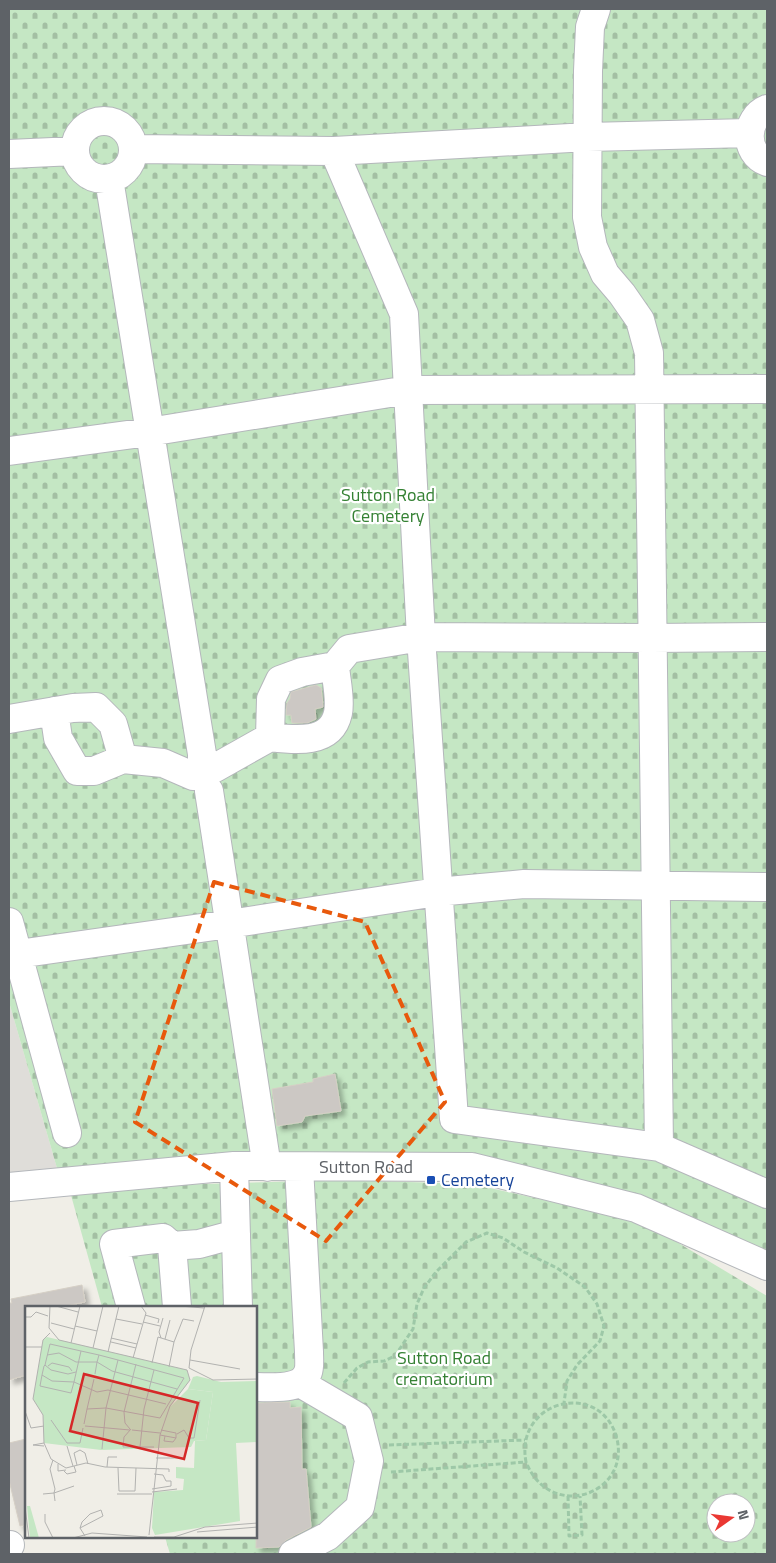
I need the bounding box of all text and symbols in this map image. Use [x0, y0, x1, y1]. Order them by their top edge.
park label: Sutton Road Cemetery [341, 481, 435, 529]
street label: Sutton Road [319, 1153, 413, 1180]
place label: Cemetery [441, 1166, 514, 1193]
marker: Cemetery [425, 1174, 437, 1186]
inset map [25, 1306, 258, 1538]
park label: Sutton Road crematorium [395, 1344, 493, 1392]
north arrow [706, 1493, 756, 1543]
text: N [733, 1507, 755, 1522]

